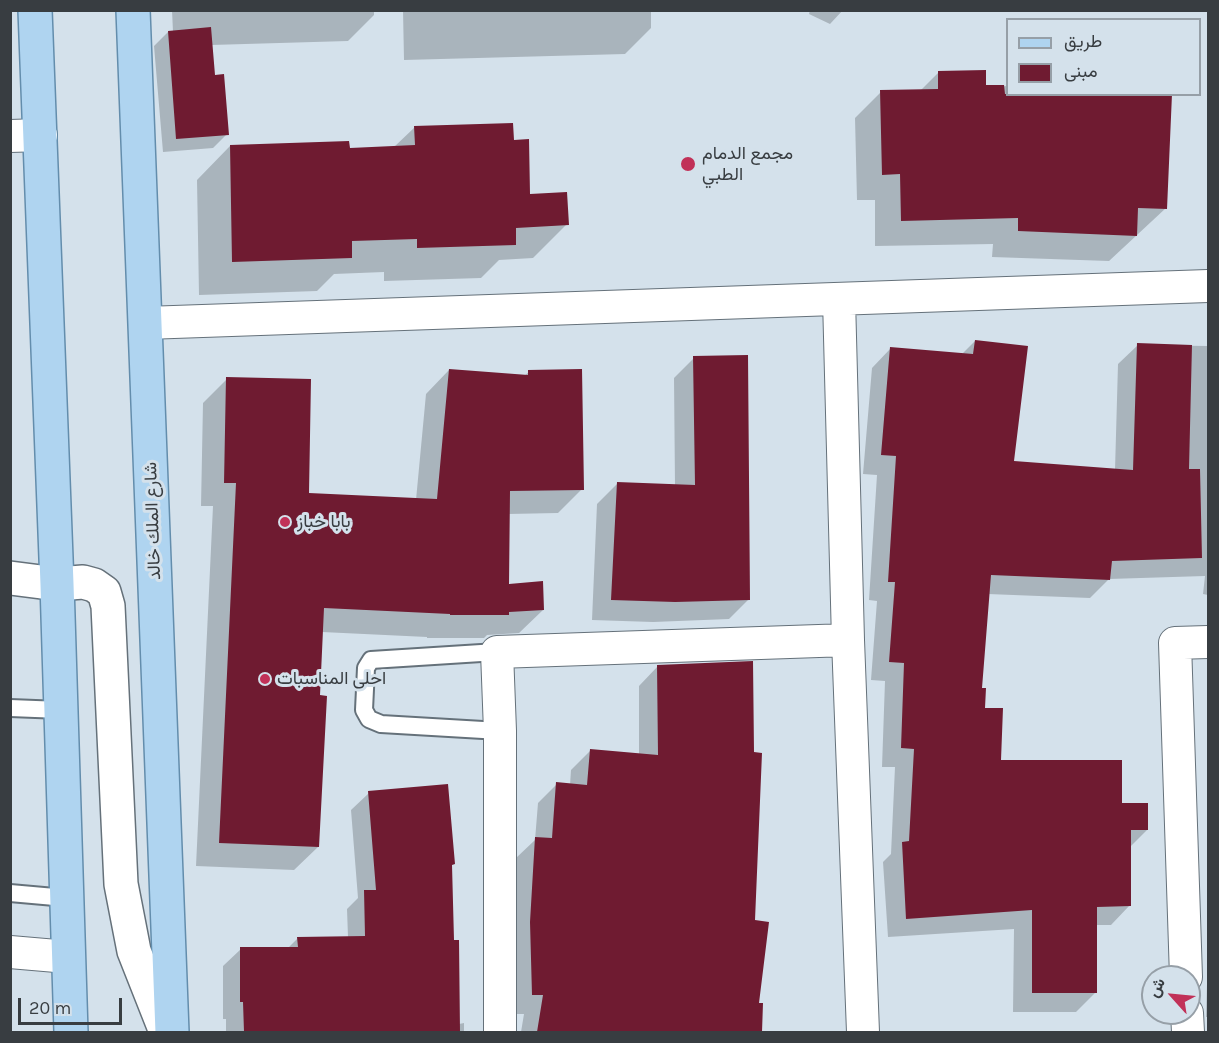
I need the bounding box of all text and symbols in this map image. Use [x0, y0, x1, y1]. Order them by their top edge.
legend [1006, 18, 1201, 96]
text: طريق [1064, 30, 1102, 52]
text: مبنى [1064, 60, 1098, 82]
place label: مجمع الدمام الطبي [702, 143, 793, 186]
marker: مجمع الدمام الطبي [679, 155, 697, 173]
street label: شارع الملك خالد [140, 462, 166, 580]
place label: بابا خباز [297, 511, 350, 533]
marker: بابا خباز [278, 515, 292, 529]
place label: احلى المناسبات [277, 668, 386, 690]
marker: احلى المناسبات [258, 672, 272, 686]
north arrow [1141, 965, 1201, 1025]
text: ش [1143, 975, 1169, 1000]
scale bar [21, 986, 124, 1024]
text: 20 m [29, 997, 71, 1019]

